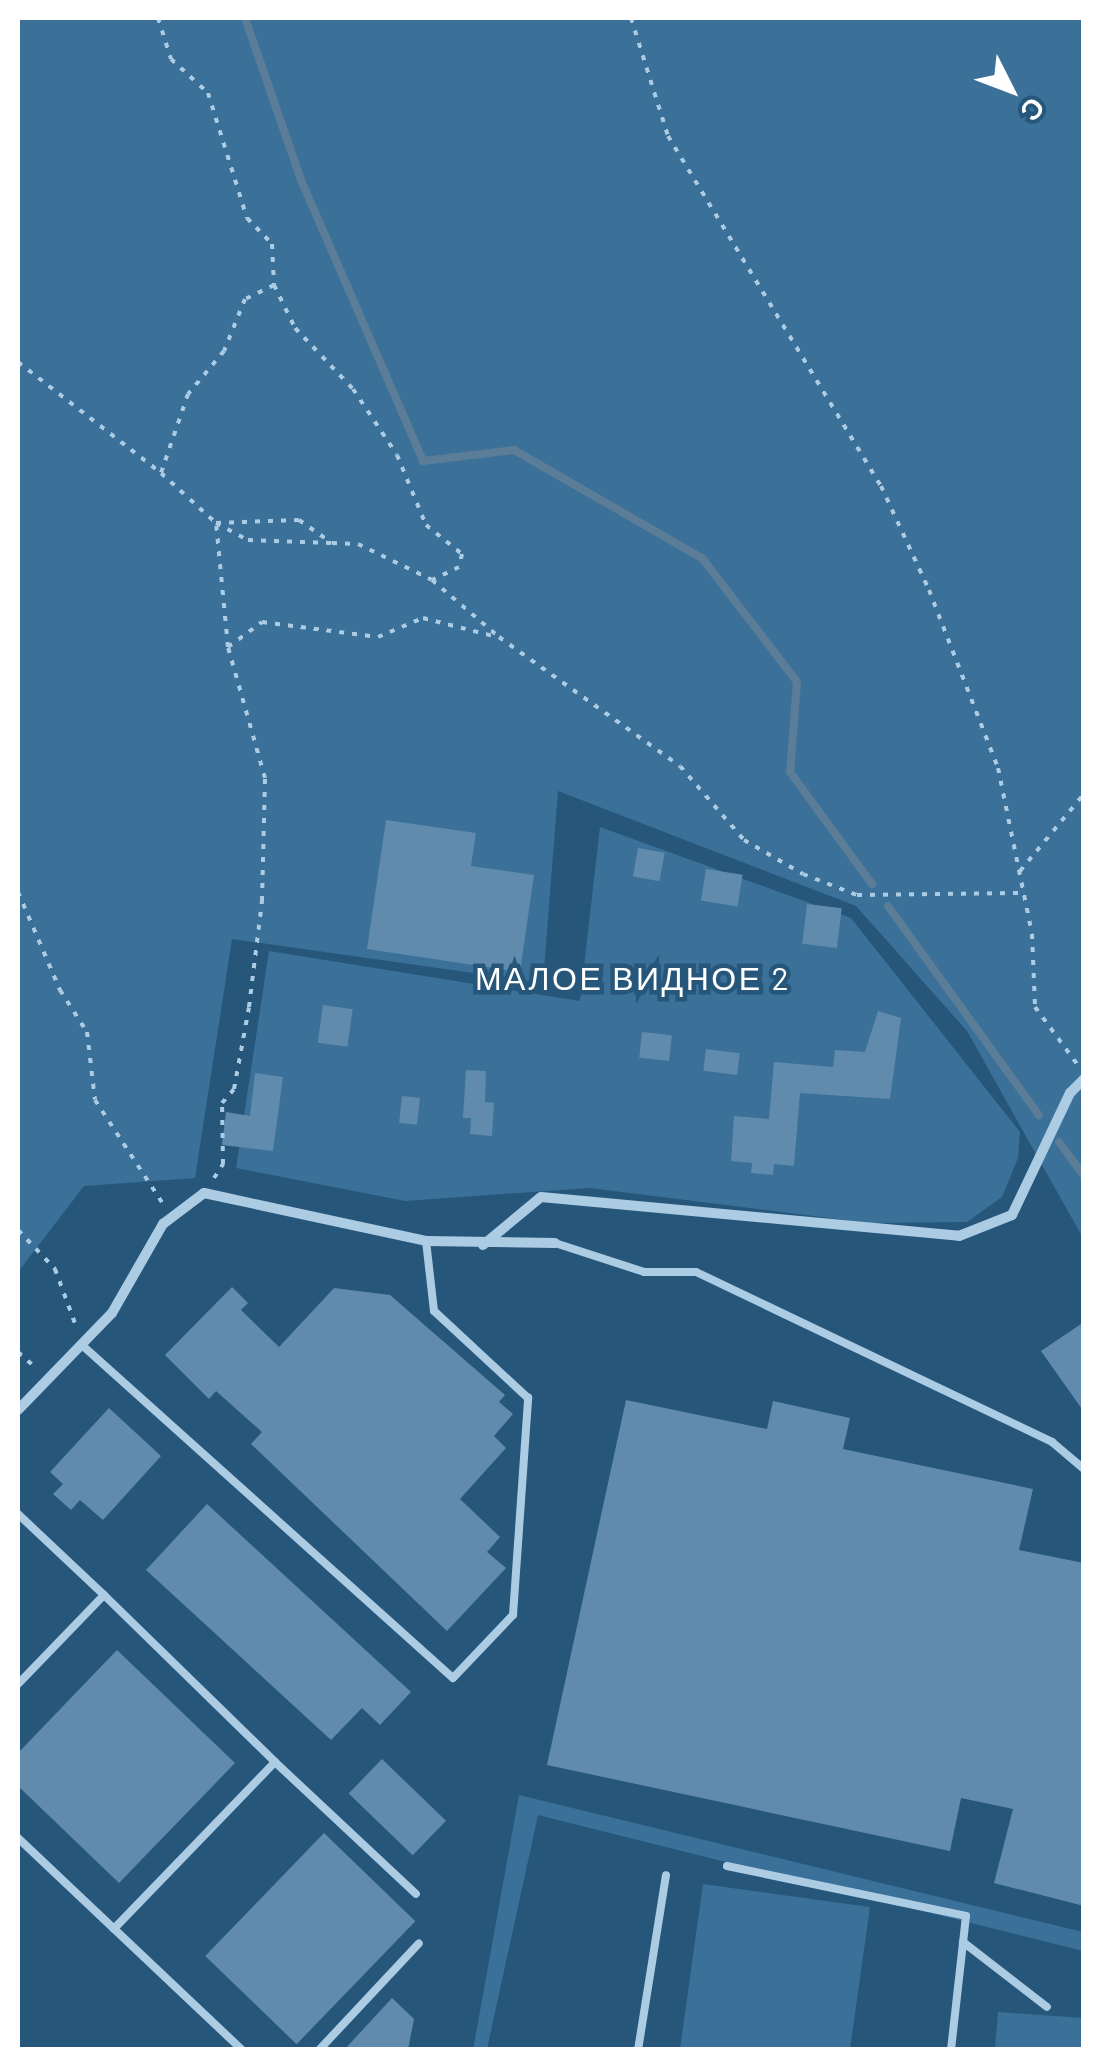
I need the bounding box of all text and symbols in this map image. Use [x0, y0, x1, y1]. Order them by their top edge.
north arrow [961, 40, 1061, 140]
text: С [1014, 91, 1053, 129]
district label: МАЛОЕ ВИДНОЕ 2 [475, 958, 791, 996]

